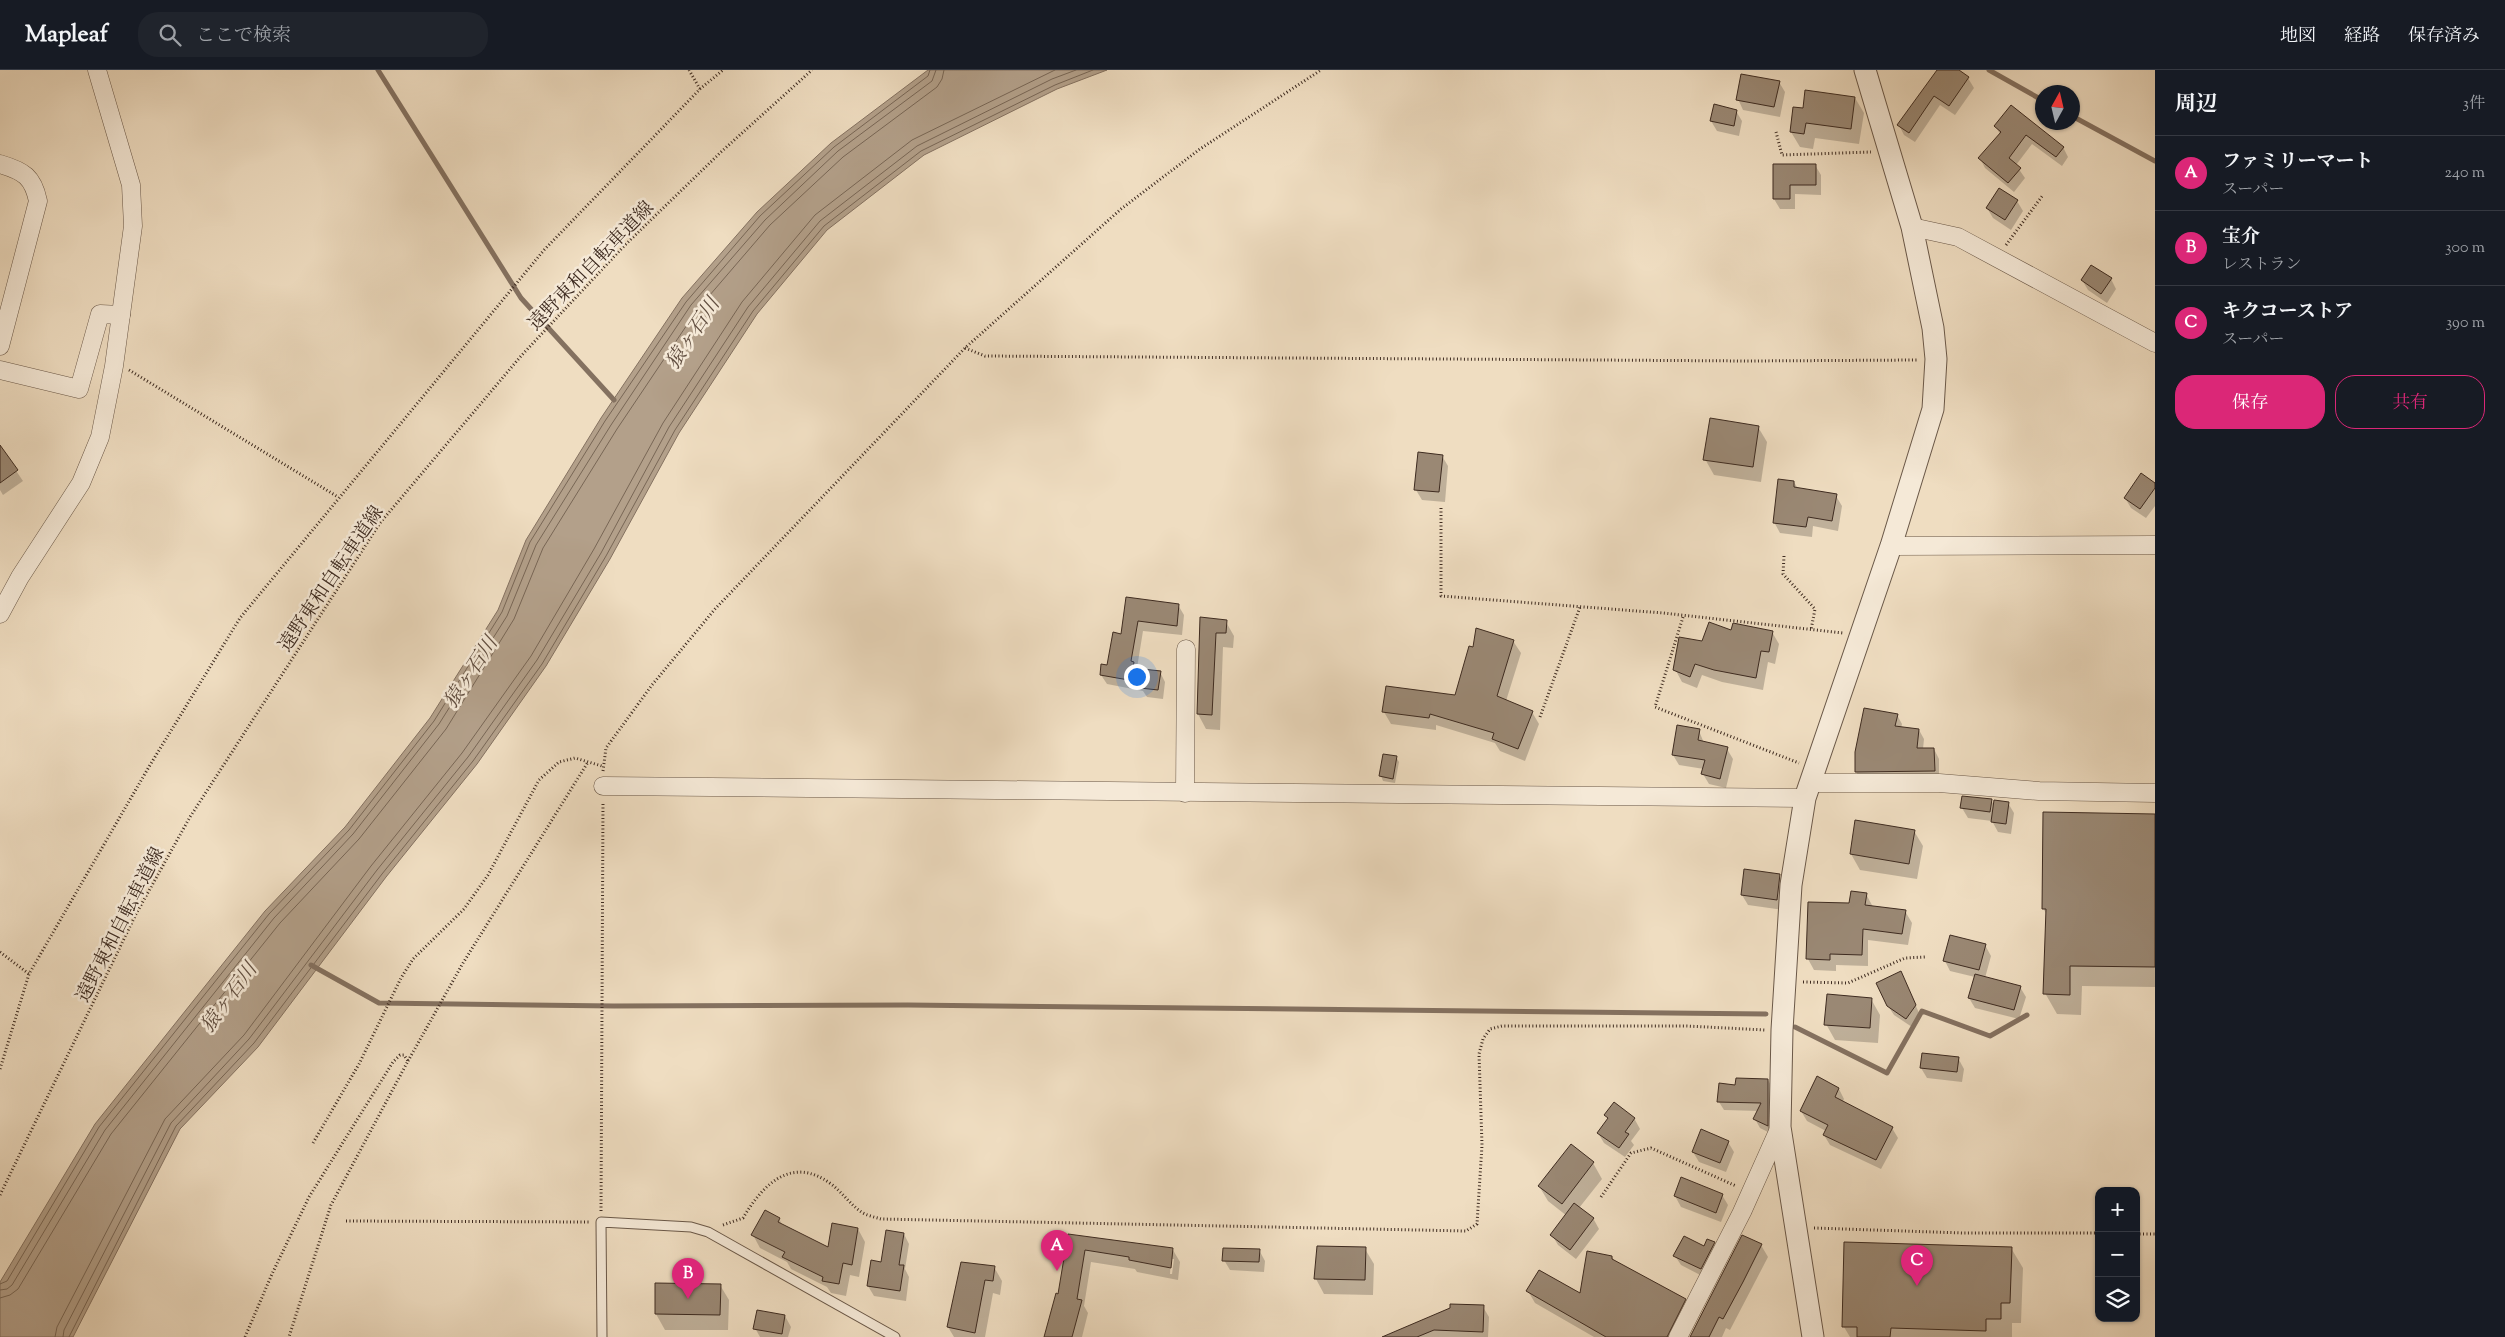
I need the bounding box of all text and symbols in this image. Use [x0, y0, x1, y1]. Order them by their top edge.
search box [138, 12, 488, 57]
text: Mapleaf [25, 18, 108, 52]
icon: search [156, 21, 184, 49]
text: ここで検索 [196, 23, 291, 50]
text: 地図 [2280, 24, 2316, 50]
text: 経路 [2344, 24, 2380, 50]
text: 保存済み [2408, 24, 2480, 50]
north arrow [2035, 85, 2080, 130]
text: 周辺 [2175, 90, 2217, 120]
text: 3件 [2463, 93, 2485, 116]
text: ファミリーマート [2222, 149, 2374, 176]
text: A [2185, 162, 2198, 185]
text: 240 m [2444, 162, 2485, 185]
text: スーパー [2222, 179, 2284, 202]
street label: 遠野東和自転車道線 [523, 196, 661, 338]
text: 宝介 [2222, 224, 2260, 251]
text: B [2186, 237, 2196, 260]
text: 300 m [2445, 237, 2485, 260]
text: レストラン [2222, 254, 2302, 277]
water label: 猿ヶ石川 [660, 291, 729, 376]
text: キクコーストア [2222, 299, 2353, 326]
text: C [2185, 312, 2197, 335]
text: 390 m [2446, 312, 2485, 335]
text: スーパー [2222, 329, 2284, 352]
button: 保存 [2175, 375, 2325, 429]
button: 共有 [2335, 375, 2485, 429]
street label: 遠野東和自転車道線 [273, 501, 391, 658]
water label: 猿ヶ石川 [438, 630, 507, 715]
your location [1124, 664, 1150, 690]
street label: 遠野東和自転車道線 [70, 843, 172, 1007]
water label: 猿ヶ石川 [195, 956, 266, 1039]
map controls [2095, 1187, 2140, 1322]
button: + [2095, 1187, 2140, 1232]
pin: A [1041, 1230, 1073, 1271]
button: − [2095, 1232, 2140, 1277]
pin: C [1901, 1245, 1933, 1286]
pin: B [672, 1258, 704, 1299]
button: layers [2095, 1277, 2140, 1322]

